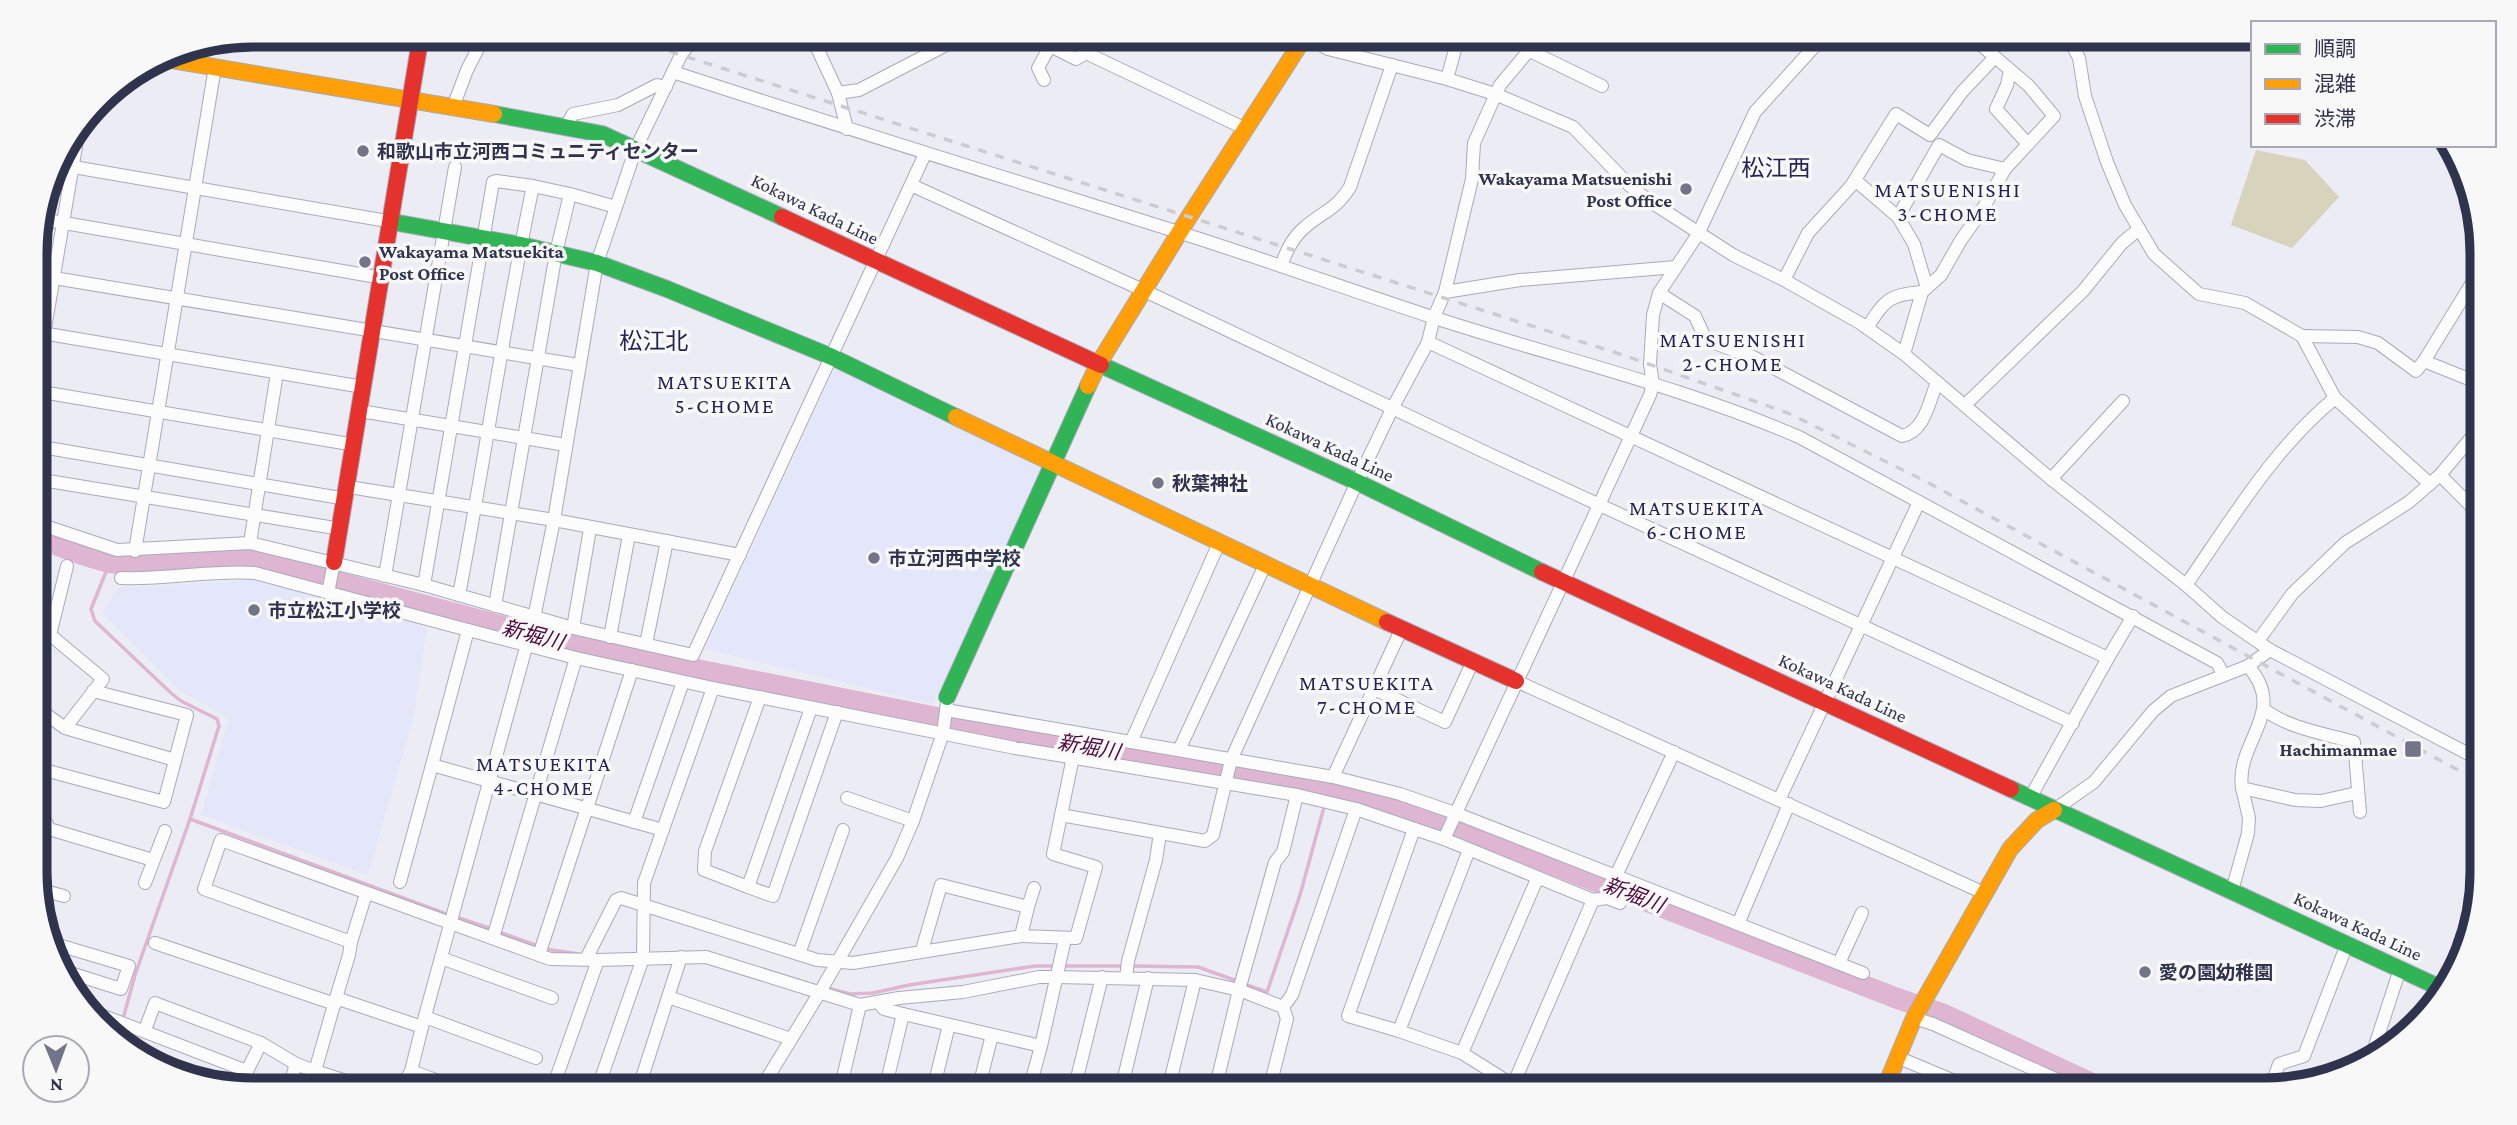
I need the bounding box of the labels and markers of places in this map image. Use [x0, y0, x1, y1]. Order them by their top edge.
place label: 和歌山市立河西コミュニティセンター [377, 141, 699, 162]
marker: 和歌山市立河西コミュニティセンター [355, 143, 371, 159]
place label: Wakayama Matsuenishi Post Office [1478, 168, 1672, 211]
marker: Wakayama Matsuenishi Post Office [1678, 181, 1694, 197]
place label: Wakayama Matsuekita Post Office [378, 241, 564, 284]
marker: Wakayama Matsuekita Post Office [357, 254, 373, 270]
place label: 秋葉神社 [1172, 473, 1248, 494]
marker: 秋葉神社 [1150, 475, 1166, 491]
place label: 市立河西中学校 [888, 548, 1021, 569]
marker: 市立河西中学校 [866, 550, 882, 566]
place label: 市立松江小学校 [268, 600, 401, 621]
marker: 市立松江小学校 [246, 602, 262, 618]
place label: Hachimanmae [2279, 739, 2397, 760]
marker: Hachimanmae [2403, 739, 2423, 759]
place label: 愛の園幼稚園 [2159, 962, 2273, 983]
marker: 愛の園幼稚園 [2137, 964, 2153, 980]

